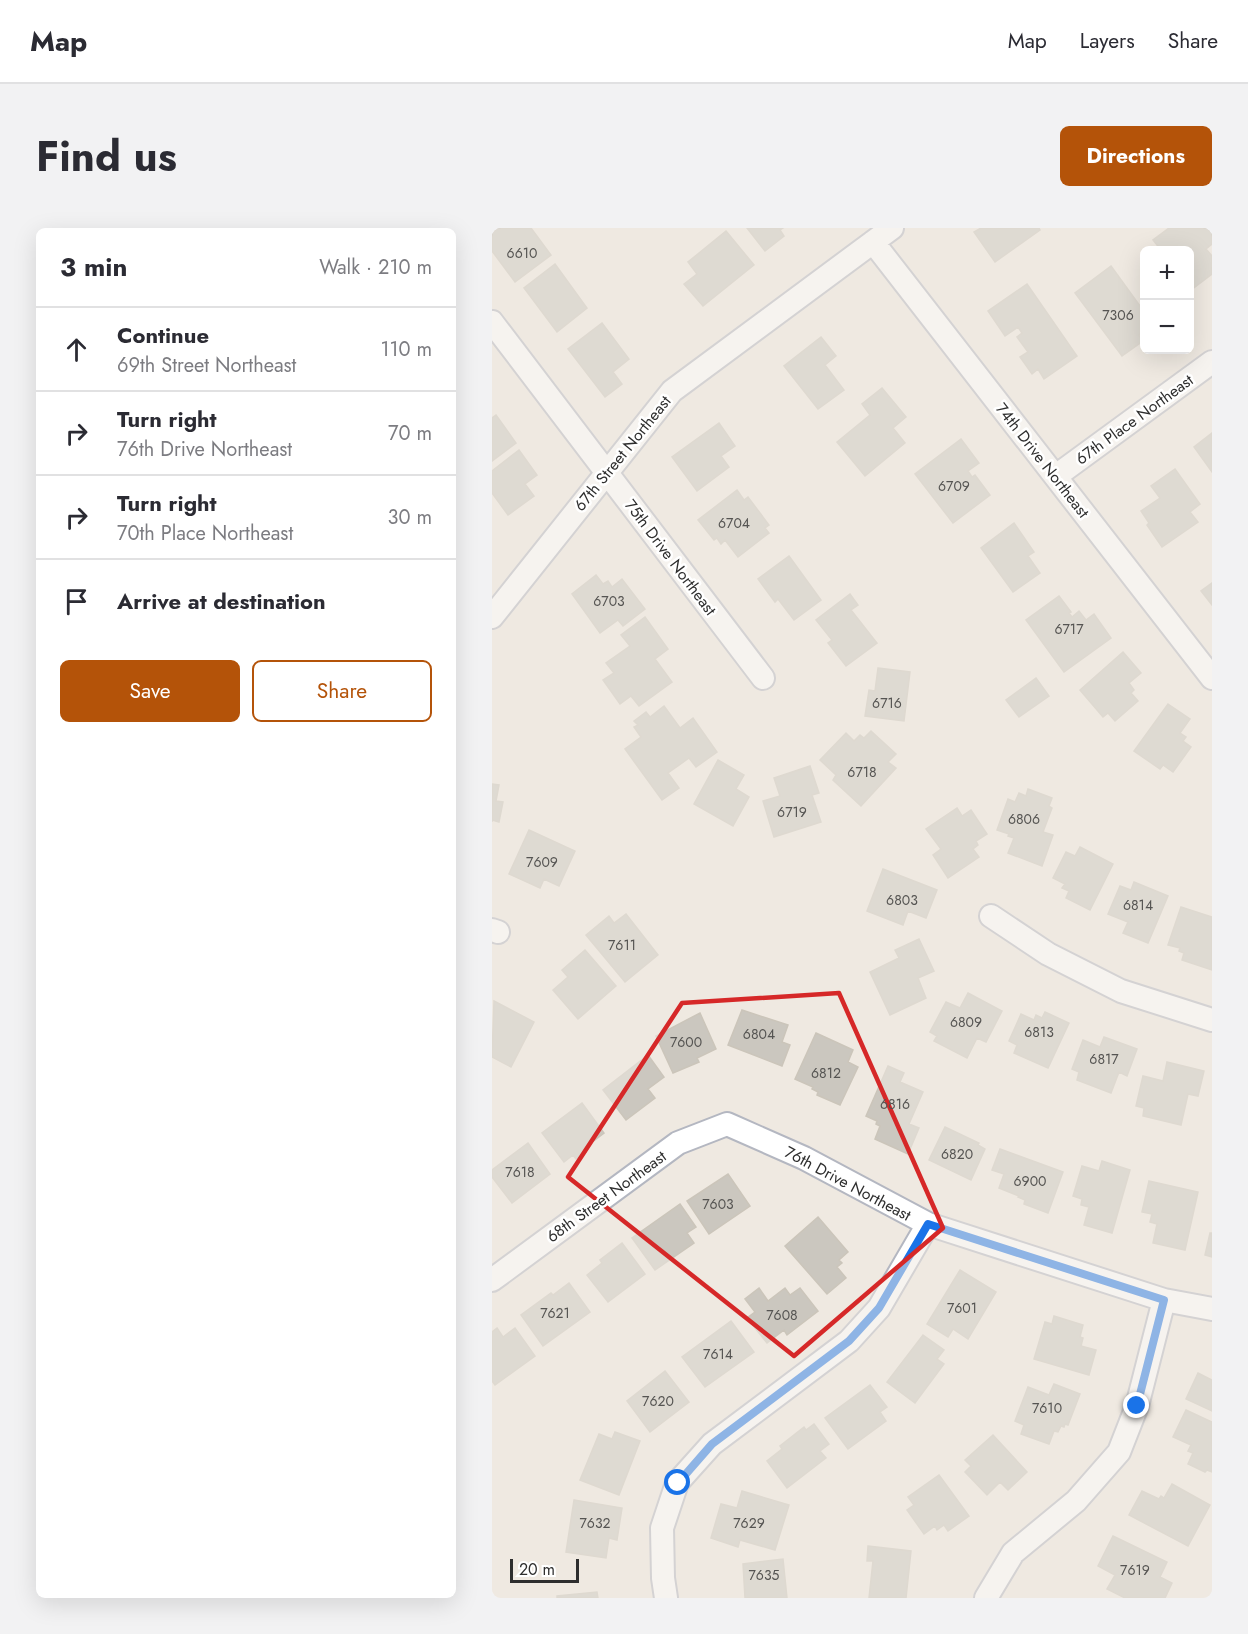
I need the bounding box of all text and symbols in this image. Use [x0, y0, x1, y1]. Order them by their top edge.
text: Map [30, 21, 87, 62]
text: Map [1008, 26, 1047, 56]
text: Layers [1080, 26, 1135, 56]
text: Share [1168, 26, 1218, 56]
text: Find us [36, 126, 177, 187]
button: Directions [1060, 126, 1212, 186]
house number: 6610 [507, 243, 537, 263]
map controls [1140, 246, 1194, 354]
button: + [1140, 246, 1194, 300]
text: 3 min [60, 248, 127, 286]
text: Walk · 210 m [319, 253, 432, 282]
button: − [1140, 300, 1194, 354]
house number: 7306 [1102, 305, 1134, 325]
text: Continue [117, 319, 209, 351]
icon: ahead [60, 333, 93, 366]
text: 110 m [380, 335, 432, 364]
text: 69th Street Northeast [117, 351, 296, 380]
street label: 67th Place Northeast [1071, 369, 1198, 470]
street label: 67th Street Northeast [569, 391, 676, 516]
street label: 74th Drive Northeast [990, 398, 1095, 523]
text: Turn right [117, 403, 217, 435]
icon: right [60, 417, 93, 450]
text: 70 m [388, 419, 432, 448]
text: 76th Drive Northeast [117, 435, 292, 464]
house number: 6709 [938, 476, 970, 496]
text: Turn right [117, 487, 217, 519]
street label: 75th Drive Northeast [619, 495, 722, 620]
icon: right [60, 501, 93, 534]
text: 30 m [387, 503, 432, 532]
house number: 6704 [718, 513, 750, 533]
text: 70th Place Northeast [117, 519, 293, 548]
icon: arrive [60, 585, 93, 618]
text: Arrive at destination [117, 585, 326, 617]
house number: 6703 [593, 591, 625, 611]
house number: 6717 [1054, 619, 1084, 639]
button: Save [60, 660, 240, 722]
button: Share [252, 660, 432, 722]
house number: 6716 [872, 693, 902, 713]
house number: 6718 [847, 762, 877, 782]
house number: 6719 [777, 802, 807, 822]
house number: 6806 [1008, 809, 1040, 829]
house number: 7609 [526, 852, 558, 872]
house number: 6803 [886, 890, 918, 910]
house number: 6814 [1123, 895, 1153, 915]
house number: 7611 [608, 935, 636, 955]
house number: 6809 [950, 1012, 982, 1032]
house number: 6813 [1024, 1022, 1054, 1042]
house number: 6804 [743, 1024, 775, 1044]
house number: 7600 [670, 1032, 702, 1052]
house number: 6817 [1089, 1049, 1119, 1069]
house number: 6812 [811, 1063, 841, 1083]
house number: 6816 [880, 1094, 910, 1114]
street label: 76th Drive Northeast [781, 1140, 915, 1227]
house number: 6820 [941, 1144, 973, 1164]
street label: 68th Street Northeast [542, 1145, 671, 1248]
house number: 7618 [505, 1162, 535, 1182]
house number: 6900 [1014, 1171, 1046, 1191]
house number: 7603 [702, 1194, 734, 1214]
house number: 7601 [947, 1298, 977, 1318]
house number: 7621 [540, 1303, 570, 1323]
house number: 7608 [766, 1305, 798, 1325]
house number: 7614 [703, 1344, 733, 1364]
house number: 7620 [642, 1391, 674, 1411]
route end [1123, 1392, 1149, 1418]
house number: 7610 [1032, 1398, 1062, 1418]
route start [664, 1469, 690, 1495]
house number: 7632 [579, 1513, 611, 1533]
house number: 7629 [733, 1513, 765, 1533]
scale bar [510, 1556, 579, 1584]
text: 20 m [519, 1558, 555, 1581]
house number: 7619 [1120, 1560, 1150, 1580]
house number: 7635 [749, 1565, 780, 1585]

